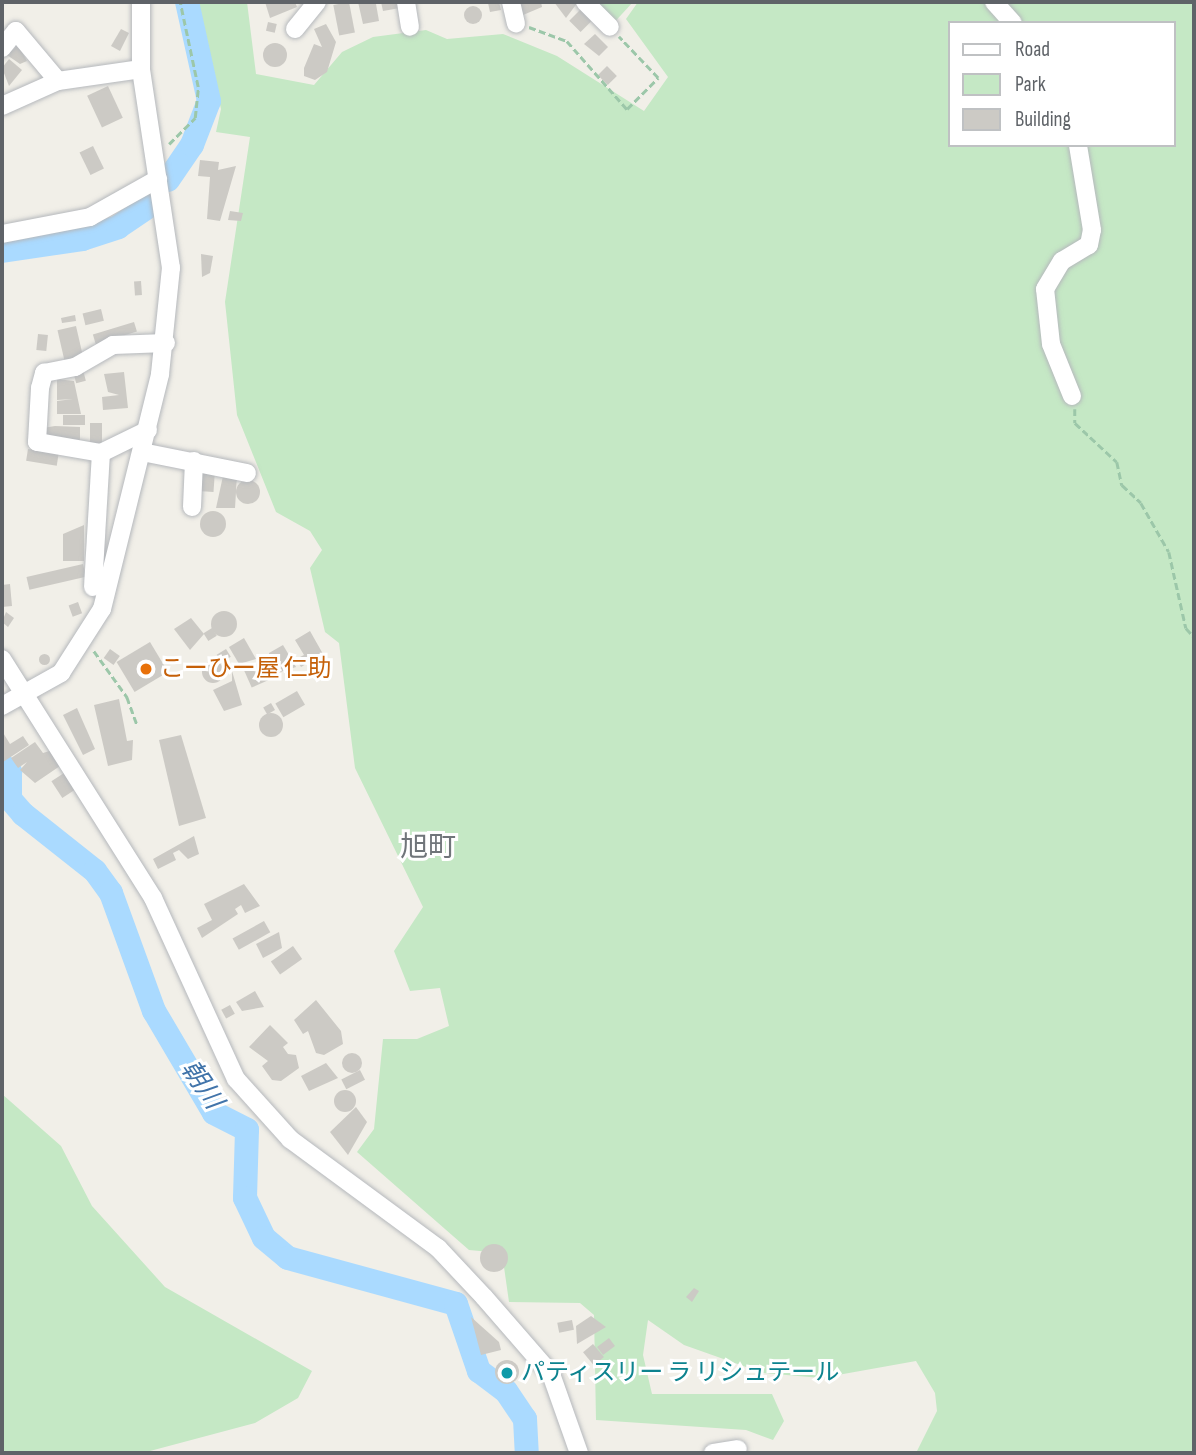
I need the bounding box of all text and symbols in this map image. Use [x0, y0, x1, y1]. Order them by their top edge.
legend [948, 21, 1175, 147]
text: Road [1015, 37, 1050, 62]
text: Park [1015, 72, 1046, 97]
text: Building [1015, 107, 1071, 132]
place label: こーひー屋 仁助 [160, 655, 332, 683]
marker: こーひー屋 仁助 [138, 661, 154, 677]
district label: 旭町 [400, 831, 456, 865]
water label: 朝川 [174, 1055, 228, 1115]
place label: パティスリー ラ リシュテール [521, 1359, 841, 1387]
marker: パティスリー ラ リシュテール [499, 1365, 515, 1381]

